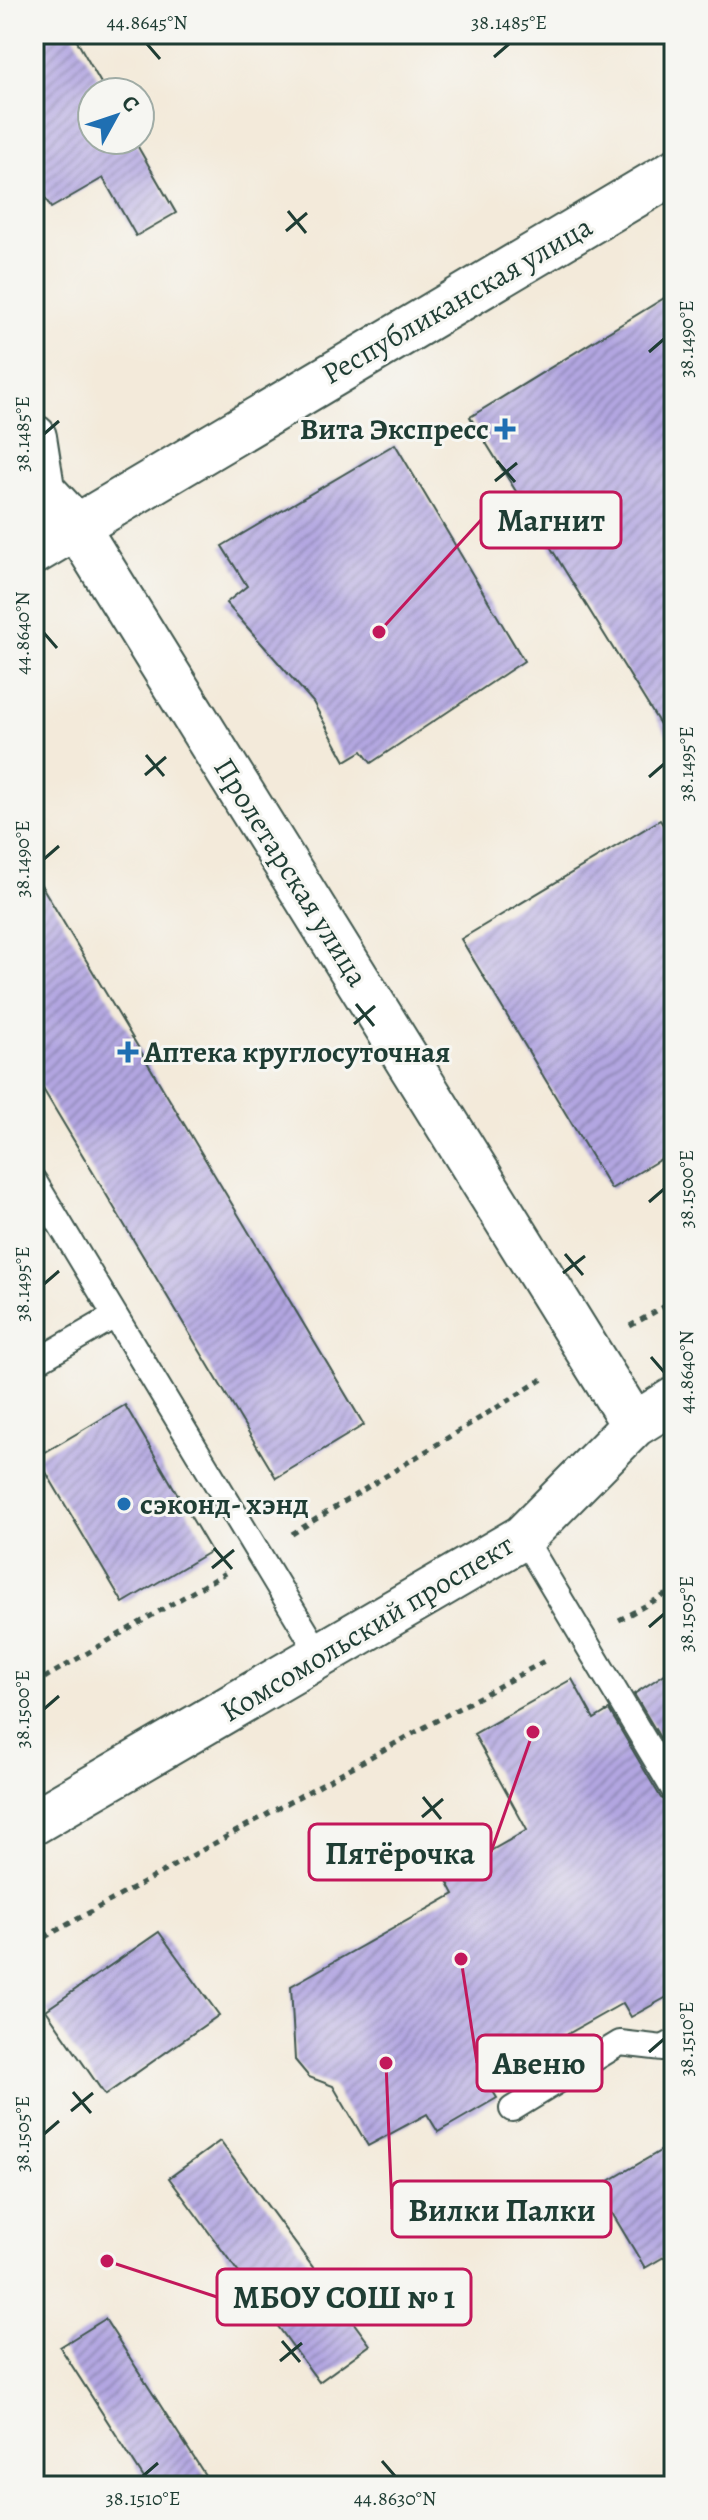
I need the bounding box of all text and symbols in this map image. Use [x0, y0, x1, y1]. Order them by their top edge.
text: 44.8645°N [106, 9, 188, 36]
text: 38.1485°E [471, 9, 547, 36]
north arrow [76, 76, 156, 156]
text: С [115, 89, 146, 119]
street label: Республиканская улица [315, 206, 600, 394]
text: 38.1490°E [673, 300, 700, 378]
text: 38.1485°E [9, 396, 36, 472]
place label: Вита Экспресс [300, 409, 489, 449]
marker: Вита Экспресс [496, 420, 514, 438]
callout: Магнит [481, 492, 621, 548]
text: Магнит [497, 498, 605, 542]
text: 44.8640°N [9, 591, 36, 675]
text: 38.1495°E [673, 726, 700, 802]
street label: Пролетарская улица [204, 750, 378, 994]
text: 38.1490°E [9, 820, 36, 898]
place label: Аптека круглосуточная [143, 1032, 451, 1072]
marker: Аптека круглосуточная [119, 1043, 137, 1061]
text: 38.1500°E [673, 1150, 700, 1228]
text: 38.1495°E [9, 1246, 36, 1322]
text: 44.8640°N [673, 1330, 700, 1414]
place label: сэконд- хэнд [140, 1484, 309, 1524]
marker: сэконд- хэнд [115, 1495, 133, 1513]
street label: Комсомольский проспект [213, 1525, 521, 1731]
text: 38.1505°E [673, 1576, 700, 1652]
text: 38.1500°E [9, 1670, 36, 1748]
callout: Пятёрочка [309, 1824, 491, 1880]
text: Пятёрочка [325, 1831, 476, 1875]
text: 38.1510°E [673, 2002, 700, 2076]
callout: Авеню [477, 2035, 602, 2091]
text: Авеню [491, 2041, 586, 2085]
text: 38.1505°E [9, 2096, 36, 2172]
callout: Вилки Палки [392, 2181, 611, 2237]
text: Вилки Палки [408, 2188, 596, 2232]
callout: МБОУ СОШ № 1 [217, 2269, 471, 2325]
text: МБОУ СОШ № 1 [233, 2275, 455, 2319]
text: 38.1510°E [106, 2485, 180, 2512]
text: 44.8630°N [354, 2485, 436, 2512]

